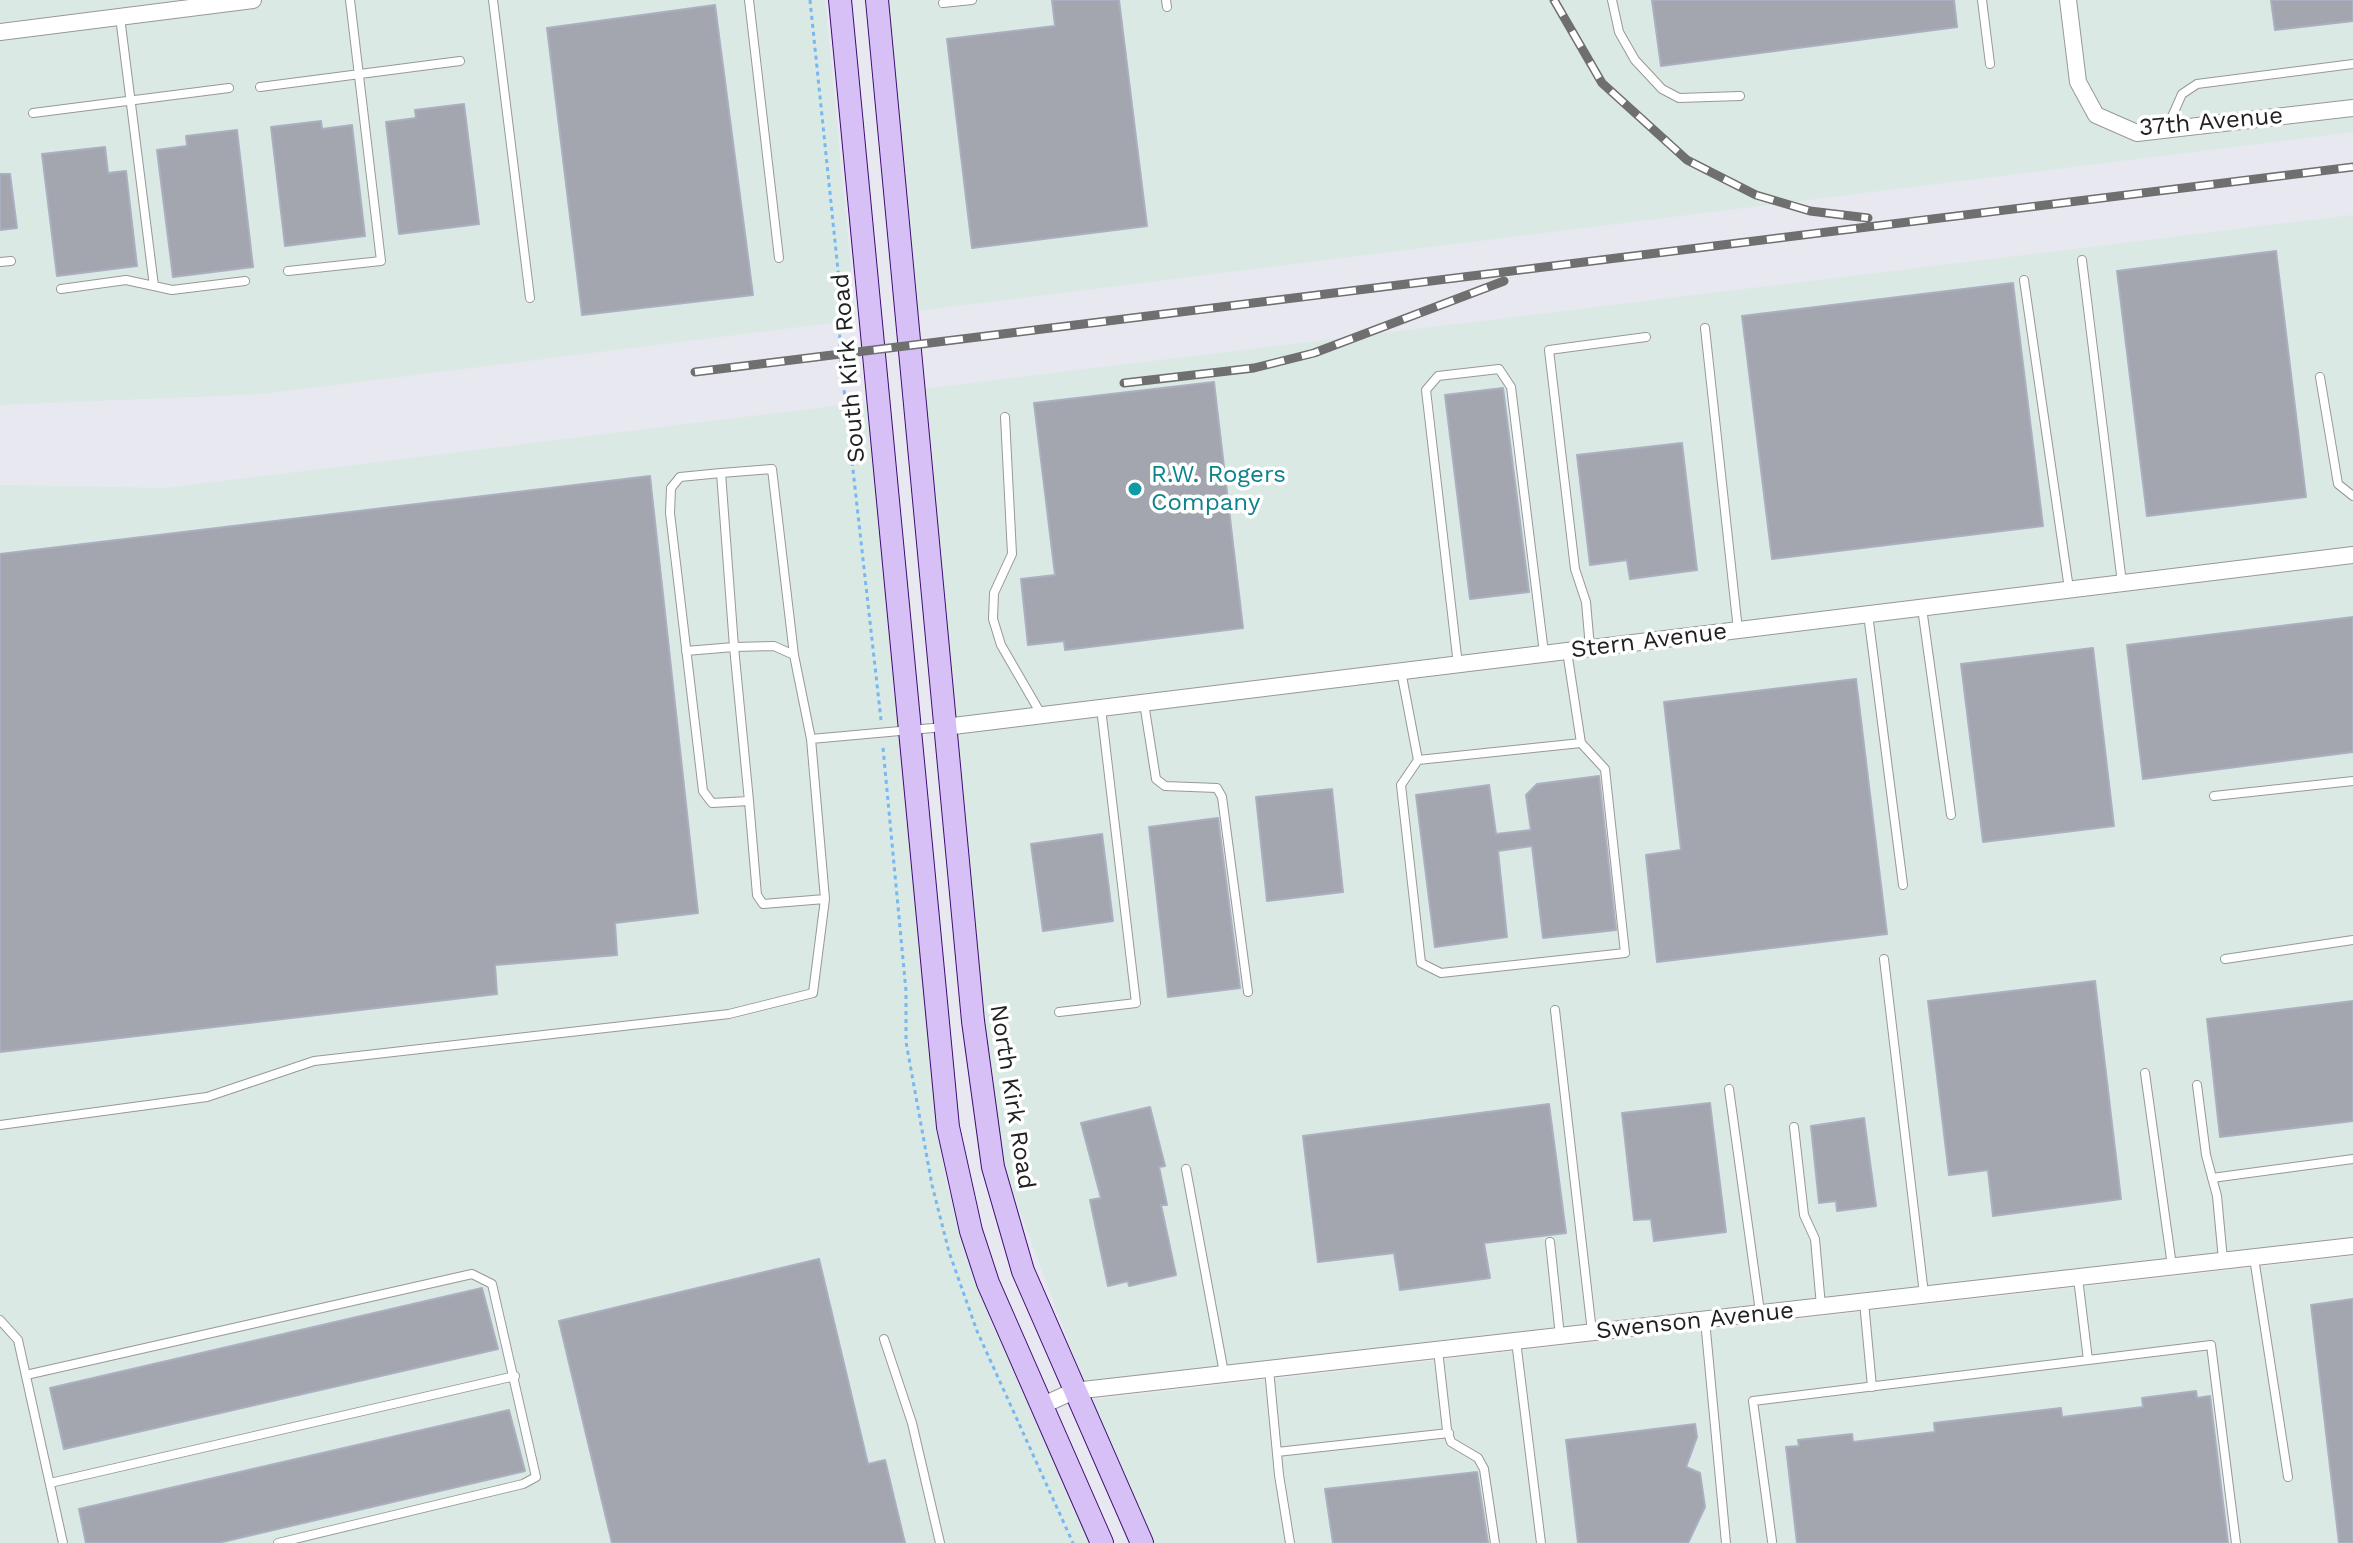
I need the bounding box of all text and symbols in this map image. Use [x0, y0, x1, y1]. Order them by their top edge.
street label: 37th Avenue [2138, 101, 2284, 143]
street label: South Kirk Road [826, 272, 872, 464]
place label: R.W. Rogers Company [1151, 461, 1286, 517]
marker: R.W. Rogers Company [1126, 480, 1144, 498]
street label: Stern Avenue [1569, 617, 1729, 665]
street label: North Kirk Road [983, 1003, 1041, 1191]
street label: Swenson Avenue [1595, 1296, 1795, 1346]

